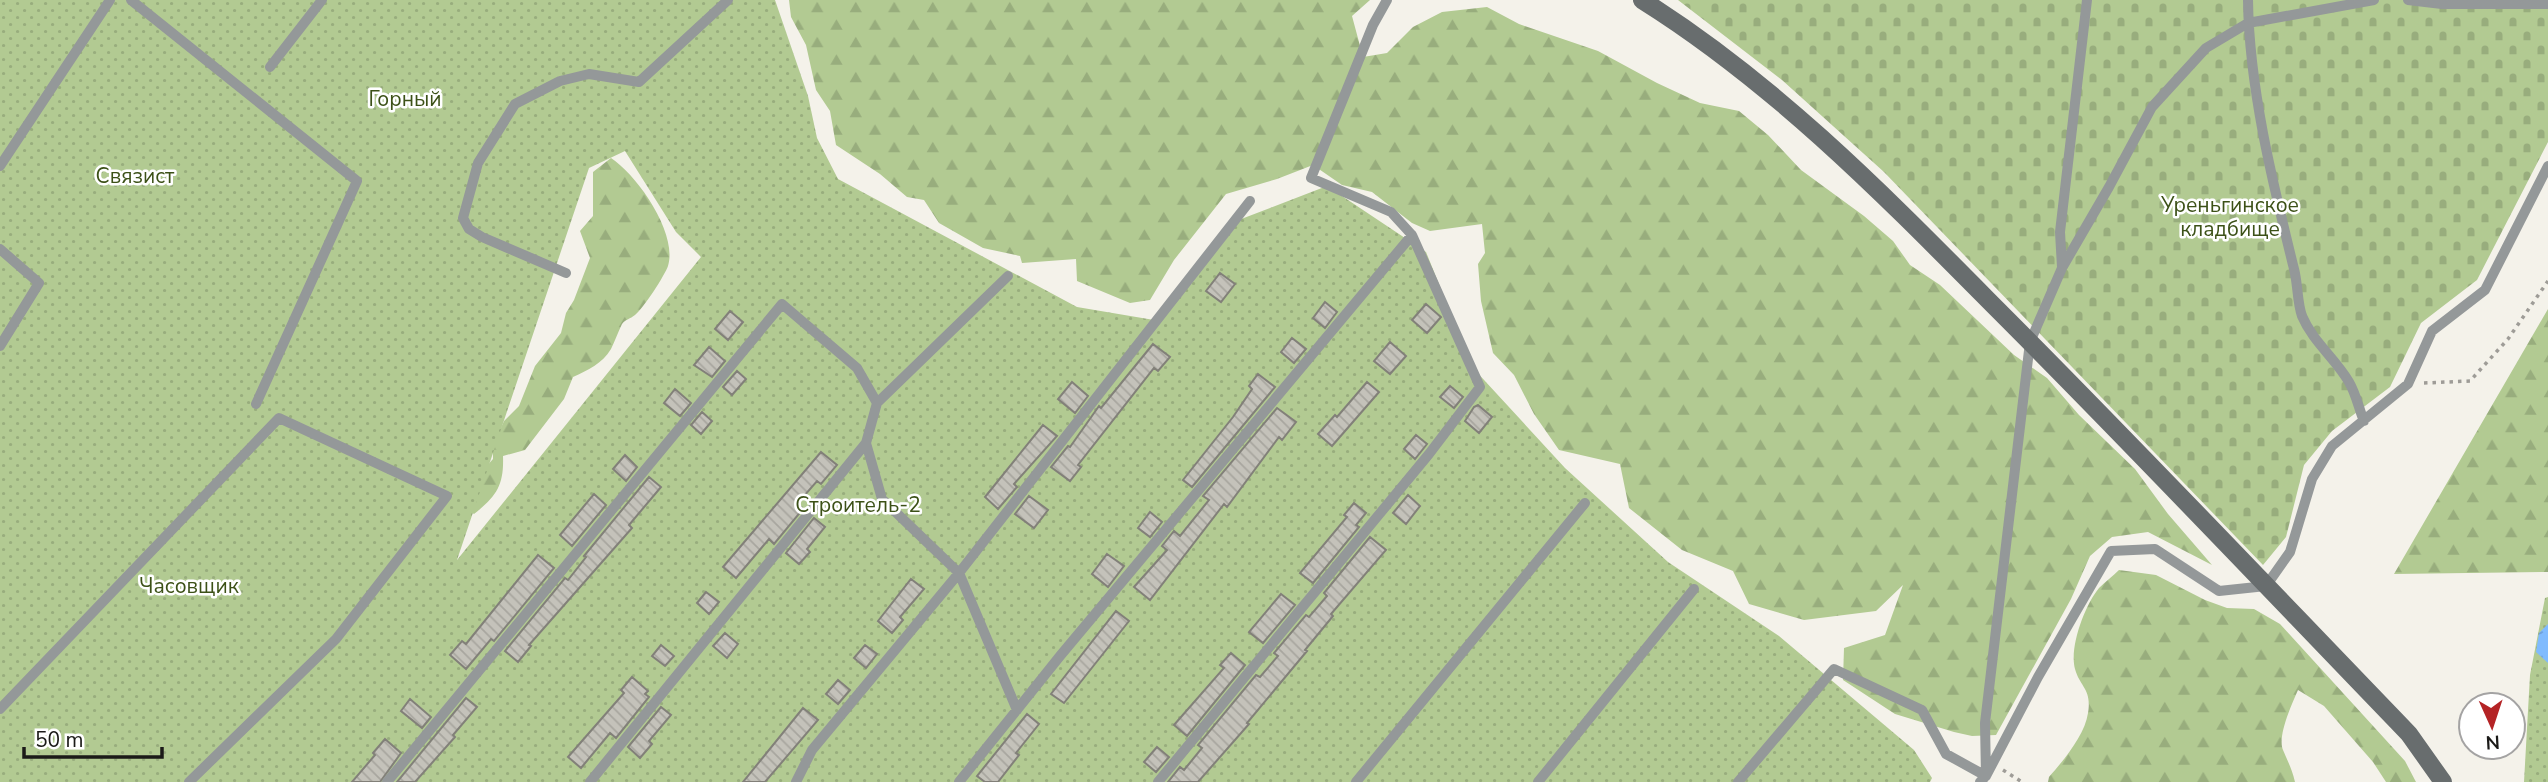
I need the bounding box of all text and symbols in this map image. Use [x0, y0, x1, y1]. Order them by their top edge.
park label: Горный [368, 85, 442, 113]
park label: Связист [96, 162, 175, 190]
park label: Уреньгинское кладбище [2160, 191, 2299, 243]
park label: Строитель-2 [795, 491, 921, 519]
park label: Часовщик [139, 572, 240, 600]
north arrow [2457, 691, 2527, 761]
scale bar [24, 716, 163, 760]
text: 50 m [35, 726, 84, 754]
text: N [2485, 729, 2501, 755]

